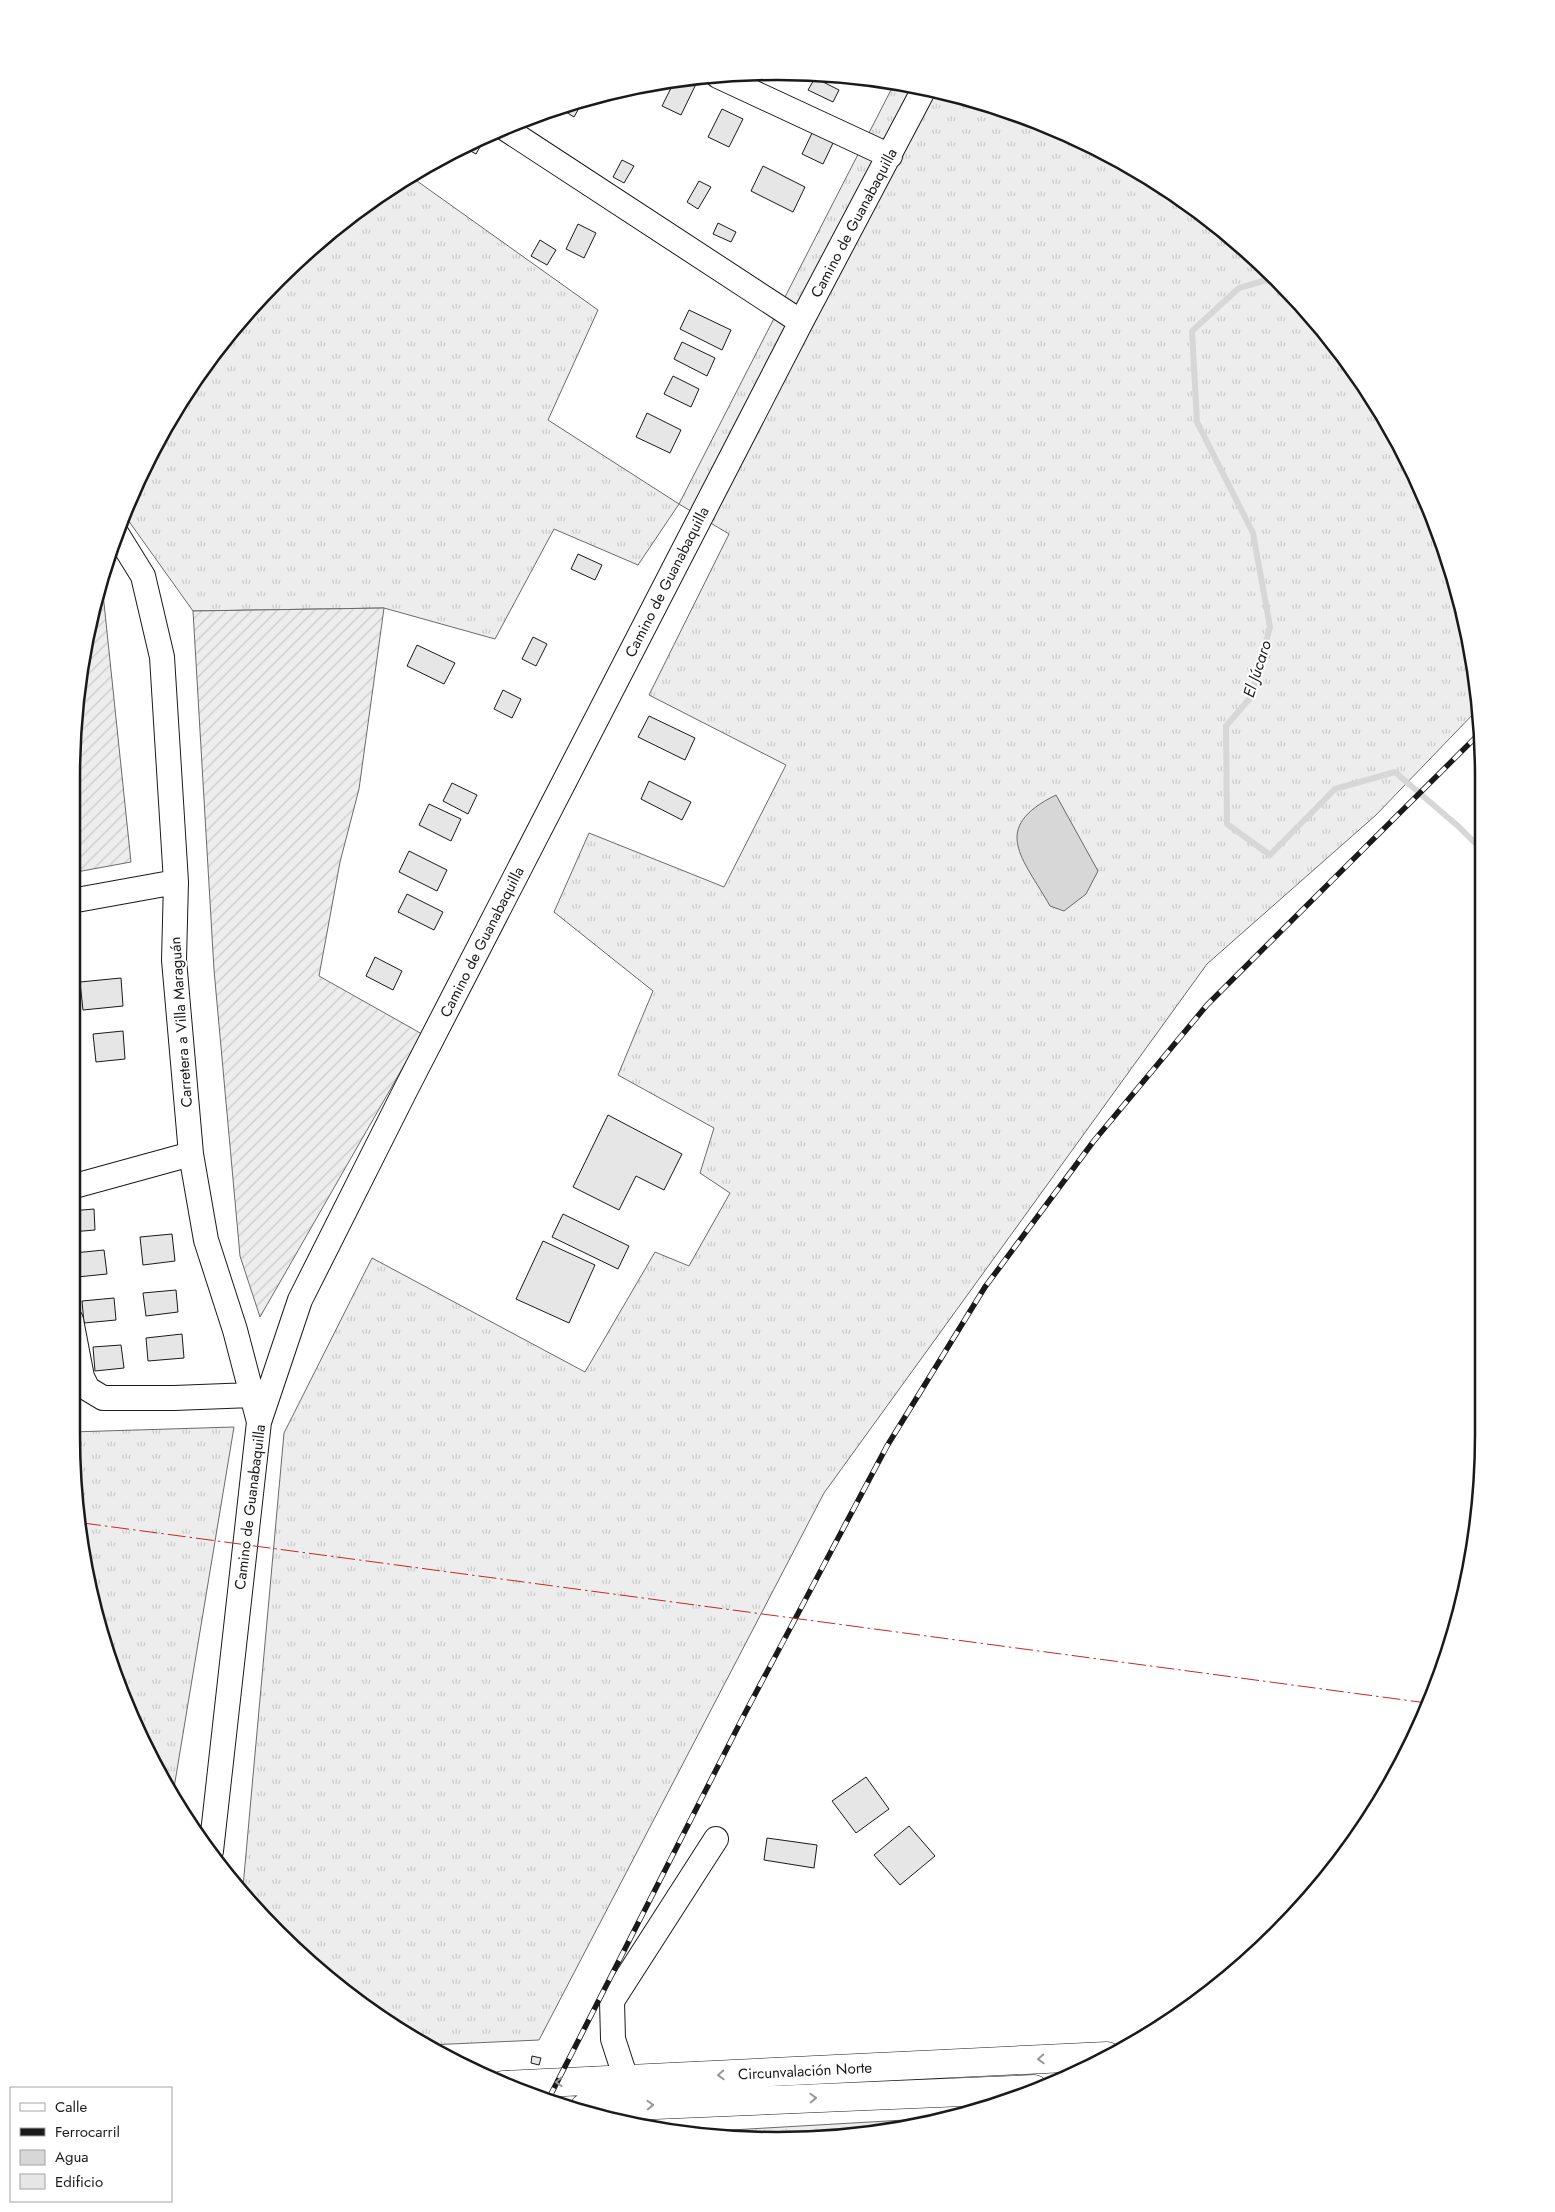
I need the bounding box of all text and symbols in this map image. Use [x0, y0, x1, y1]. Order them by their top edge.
street label: Camino de Guanabaquilla [805, 144, 903, 302]
street label: Camino de Guanabaquilla [619, 503, 715, 661]
water label: El Júcaro [1237, 637, 1277, 700]
street label: Camino de Guanabaquilla [434, 863, 530, 1021]
street label: Carretera a Villa Maraguán [164, 936, 198, 1108]
street label: Camino de Guanabaquilla [229, 1423, 271, 1591]
one-way arrow [1037, 2054, 1045, 2065]
street label: Circunvalación Norte [737, 2056, 873, 2086]
one-way arrow [717, 2069, 725, 2080]
one-way arrow [555, 2077, 563, 2088]
legend [10, 2087, 172, 2202]
one-way arrow [809, 2093, 817, 2104]
text: Calle [55, 2096, 87, 2118]
one-way arrow [647, 2100, 655, 2110]
text: Ferrocarril [55, 2121, 120, 2143]
text: Agua [55, 2146, 89, 2168]
text: Edificio [55, 2171, 103, 2193]

